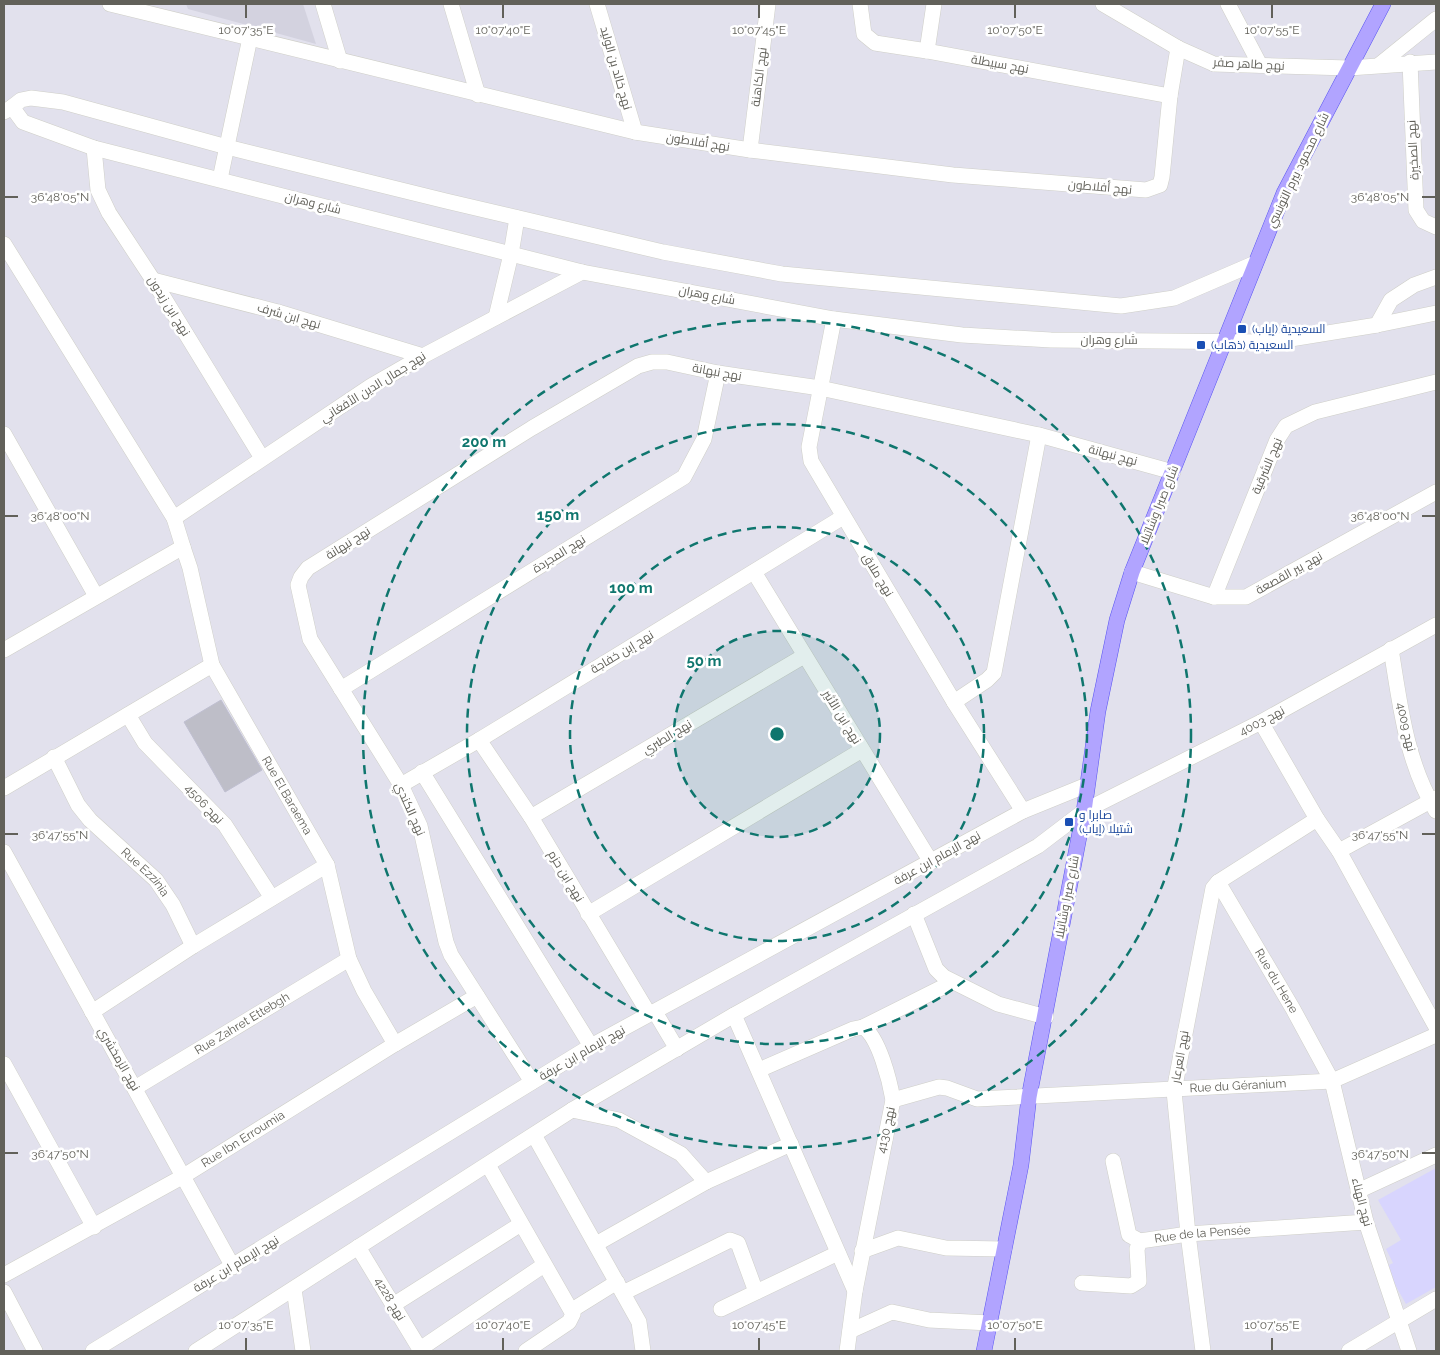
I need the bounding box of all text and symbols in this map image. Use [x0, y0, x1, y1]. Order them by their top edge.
text: 10°07'35"E [219, 23, 273, 37]
text: 10°07'40"E [476, 23, 531, 37]
text: 10°07'45"E [732, 23, 786, 37]
text: 10°07'50"E [987, 23, 1043, 37]
text: 10°07'55"E [1245, 23, 1299, 37]
street label: نهج خالد بن الوليد [596, 25, 635, 112]
street label: نهج الكاهنة [748, 47, 771, 108]
street label: نهج سبيطلة [970, 52, 1030, 77]
street label: نهج طاهر صفر [1212, 55, 1285, 74]
street label: شارع محمود بيرم التونسي [1264, 110, 1335, 231]
street label: نهج الصخيرة [1404, 120, 1423, 180]
street label: نهج أفلاطون [665, 129, 731, 155]
street label: نهج أفلاطون [1067, 176, 1133, 198]
street label: شارع وهران [283, 189, 343, 218]
text: 36°48'05"N [31, 190, 89, 204]
text: 36°48'05"N [1351, 190, 1409, 204]
street label: نهج ابن زيدون [144, 274, 193, 339]
street label: شارع وهران [677, 283, 736, 308]
street label: نهج ابن شرف [255, 300, 322, 333]
place label: السعيدية (إياب) [1252, 322, 1326, 336]
marker: السعيدية (إياب) [1236, 323, 1248, 335]
street label: شارع وهران [1080, 333, 1138, 348]
place label: السعيدية (ذهاب) [1211, 338, 1293, 352]
marker: السعيدية (ذهاب) [1195, 339, 1207, 351]
street label: نهج جمال الدين الأفغاني [318, 349, 430, 428]
street label: نهج نبهانة [691, 361, 743, 384]
text: 200 m [462, 433, 506, 451]
street label: نهج الشرقية [1249, 436, 1286, 497]
street label: نهج نبهانة [1087, 442, 1139, 469]
street label: شارع صبرا وشاتيلا [1137, 463, 1182, 547]
text: 150 m [537, 506, 579, 524]
text: 36°48'00"N [30, 509, 90, 523]
text: 36°48'00"N [1350, 509, 1410, 523]
street label: نهج نبهانة [323, 524, 373, 563]
street label: نهج المجردة [530, 532, 589, 577]
street label: نهج بير القصعة [1253, 549, 1325, 598]
street label: نهج ملاق [859, 551, 896, 600]
text: 100 m [609, 579, 653, 597]
street label: نهج إبن خفاجة [588, 628, 657, 677]
text: 50 m [686, 652, 722, 670]
street label: نهج ابن الأثير [819, 687, 864, 747]
street label: نهج 4009 [1393, 701, 1418, 753]
street label: نهج 4003 [1237, 703, 1288, 740]
street label: نهج الطبري [640, 717, 696, 760]
centre of rings [768, 725, 786, 743]
street label: Rue El Baraema [259, 754, 315, 837]
street label: نهج الكندي [389, 780, 428, 839]
street label: نهج 4506 [181, 781, 226, 827]
place label: صابرا و شتيلا (إياب) [1079, 808, 1133, 836]
marker: صابرا و شتيلا (إياب) [1063, 816, 1075, 828]
text: 36°47'55"N [32, 828, 88, 842]
street label: نهج الإمام ابن عرفة [891, 828, 983, 889]
text: 36°47'55"N [1352, 828, 1408, 842]
street label: Rue Ezzinia [118, 845, 172, 899]
street label: نهج ابن حزم [544, 848, 587, 905]
street label: شارع صبرا وشاتيلا [1052, 854, 1083, 940]
street label: Rue du Hene [1252, 946, 1301, 1016]
street label: Rue Zahret Ettebgh [192, 990, 292, 1057]
street label: نهج الإمام ابن عرفة [536, 1023, 628, 1084]
street label: نهج الزمخشري [93, 1025, 143, 1095]
street label: نهج العرعار [1168, 1030, 1193, 1086]
street label: Rue du Géranium [1189, 1076, 1287, 1095]
street label: نهج 4130 [874, 1105, 899, 1155]
street label: Rue Ibn Erroumia [199, 1108, 287, 1170]
text: 36°47'50"N [31, 1147, 89, 1161]
text: 36°47'50"N [1351, 1147, 1409, 1161]
street label: نهج الهناء [1348, 1176, 1375, 1228]
street label: Rue de la Pensée [1153, 1223, 1251, 1246]
street label: نهج الإمام ابن عرفة [191, 1233, 282, 1296]
street label: نهج 4228 [371, 1275, 408, 1324]
text: 10°07'35"E [219, 1318, 273, 1332]
text: 10°07'40"E [476, 1318, 531, 1332]
text: 10°07'45"E [732, 1318, 786, 1332]
text: 10°07'50"E [987, 1318, 1043, 1332]
text: 10°07'55"E [1245, 1318, 1299, 1332]

